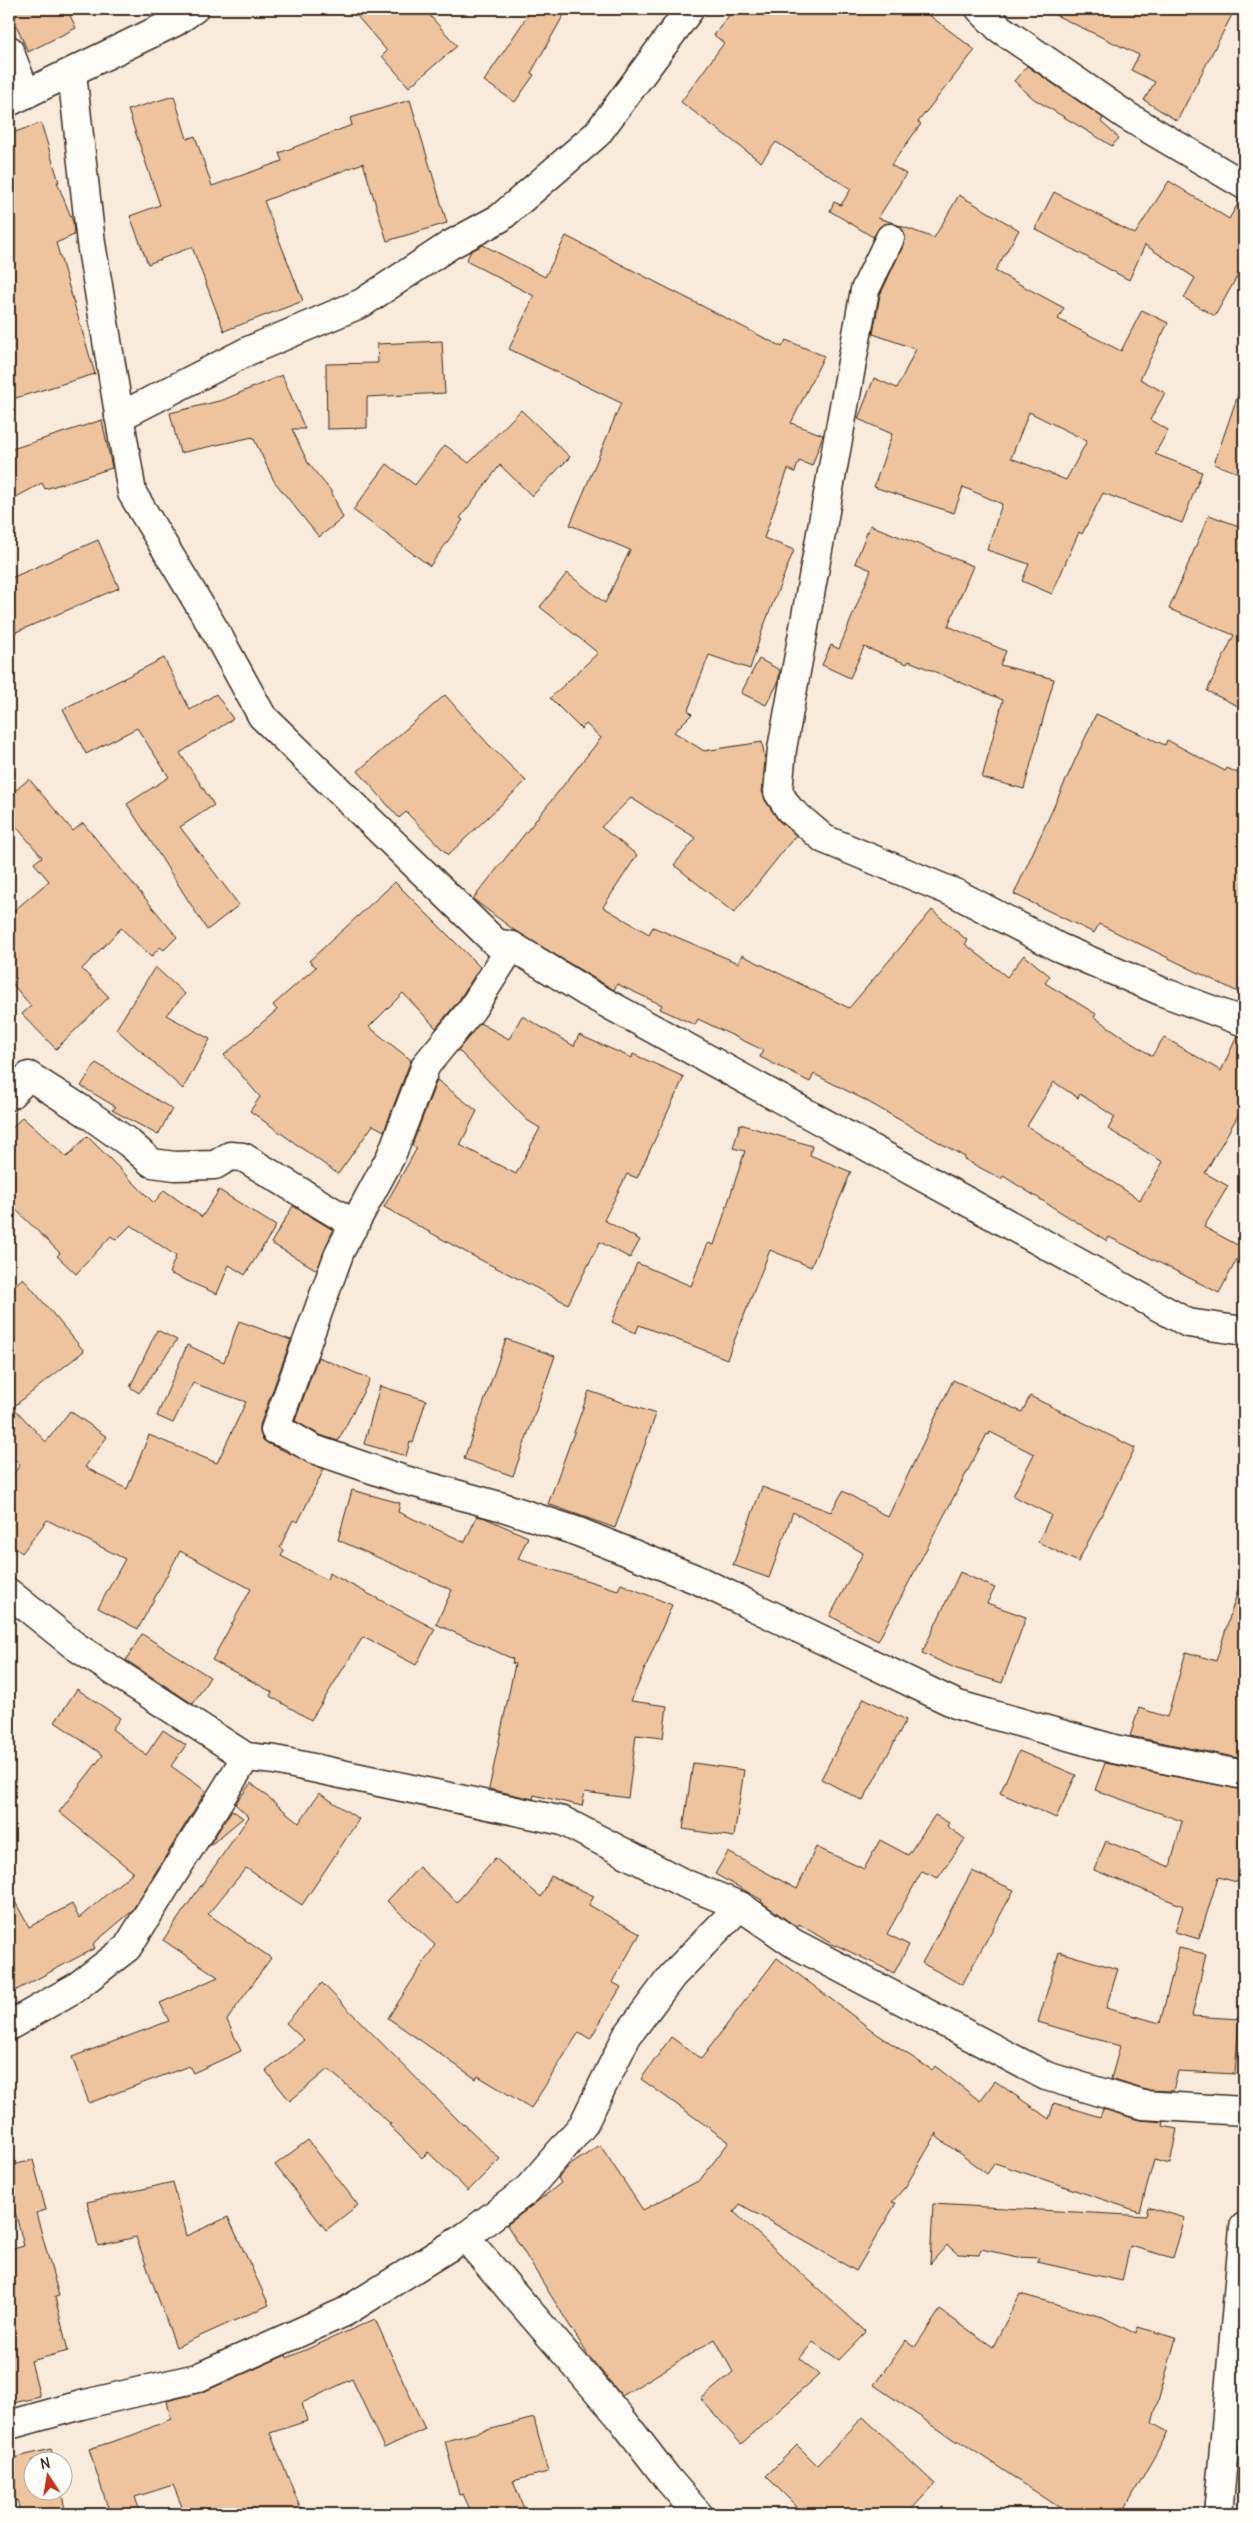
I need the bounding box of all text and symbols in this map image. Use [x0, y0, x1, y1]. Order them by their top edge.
north arrow [22, 2450, 72, 2500]
text: N [39, 2453, 52, 2473]

